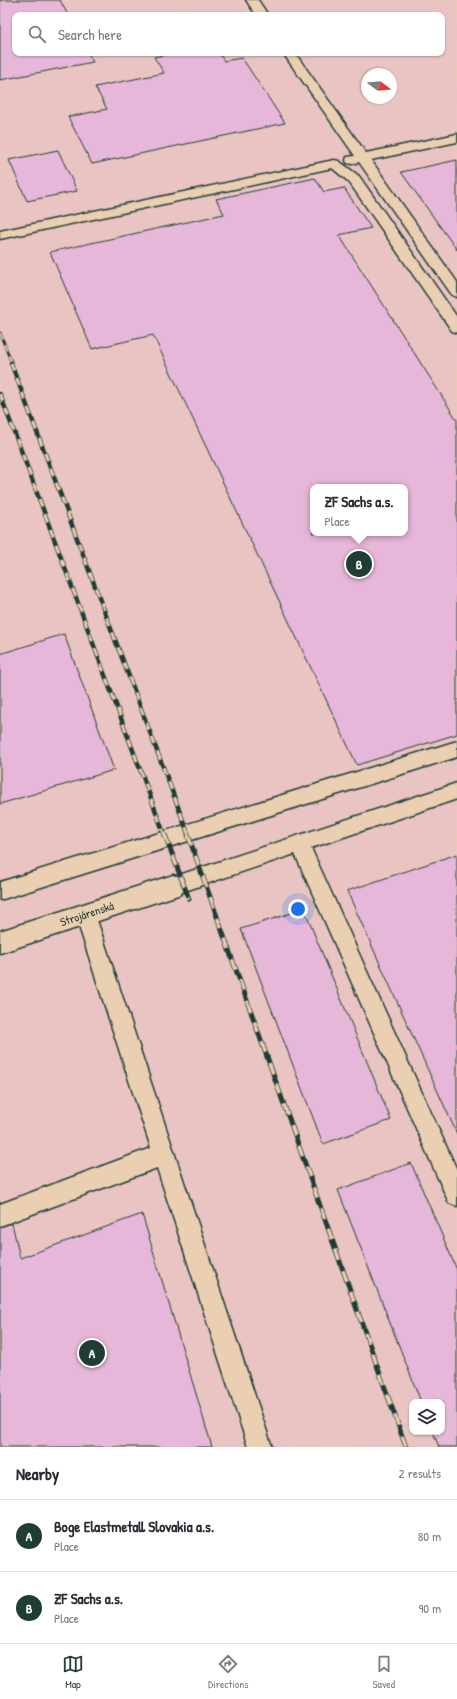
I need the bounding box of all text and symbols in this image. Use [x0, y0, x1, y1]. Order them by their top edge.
search box [12, 12, 445, 56]
icon: search [26, 23, 48, 45]
text: Search here [58, 24, 122, 45]
north arrow [361, 68, 397, 104]
popup [310, 484, 408, 536]
text: ZF Sachs a.s. [325, 491, 393, 512]
text: Place [325, 512, 350, 530]
pin: B [346, 549, 372, 579]
street label: Strojárenská [58, 897, 116, 930]
your location [288, 899, 308, 919]
pin: A [79, 1338, 105, 1368]
map controls [409, 1399, 445, 1435]
button: layers [409, 1399, 445, 1435]
text: Nearby [16, 1462, 59, 1485]
text: 2 results [399, 1464, 441, 1482]
text: Boge Elastmetall Slovakia a.s. [54, 1516, 214, 1537]
text: A [26, 1527, 32, 1545]
text: 80 m [418, 1527, 441, 1545]
text: Place [54, 1537, 79, 1555]
text: ZF Sachs a.s. [54, 1588, 123, 1609]
text: B [26, 1599, 32, 1617]
text: 90 m [419, 1599, 441, 1617]
text: Place [54, 1609, 79, 1627]
tab: Map [62, 1653, 84, 1691]
tab: Directions [208, 1653, 249, 1691]
tab: Saved [373, 1653, 395, 1691]

